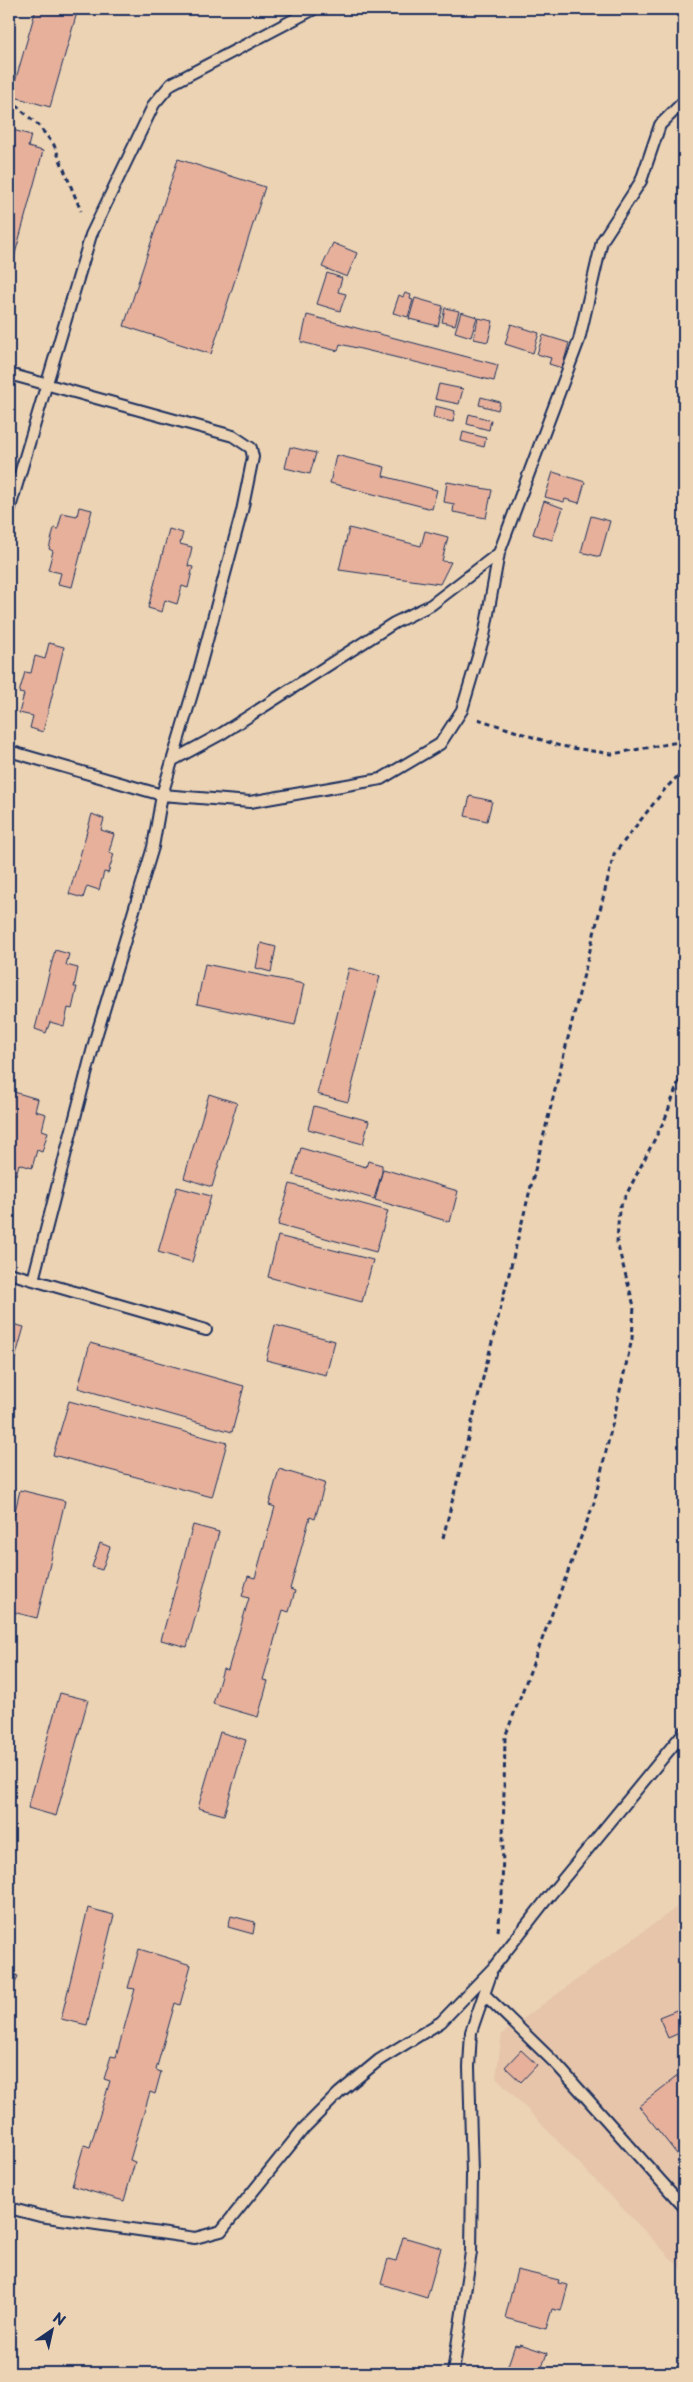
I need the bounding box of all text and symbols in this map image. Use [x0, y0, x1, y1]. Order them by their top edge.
north arrow [28, 2304, 78, 2354]
text: N [49, 2307, 70, 2331]

